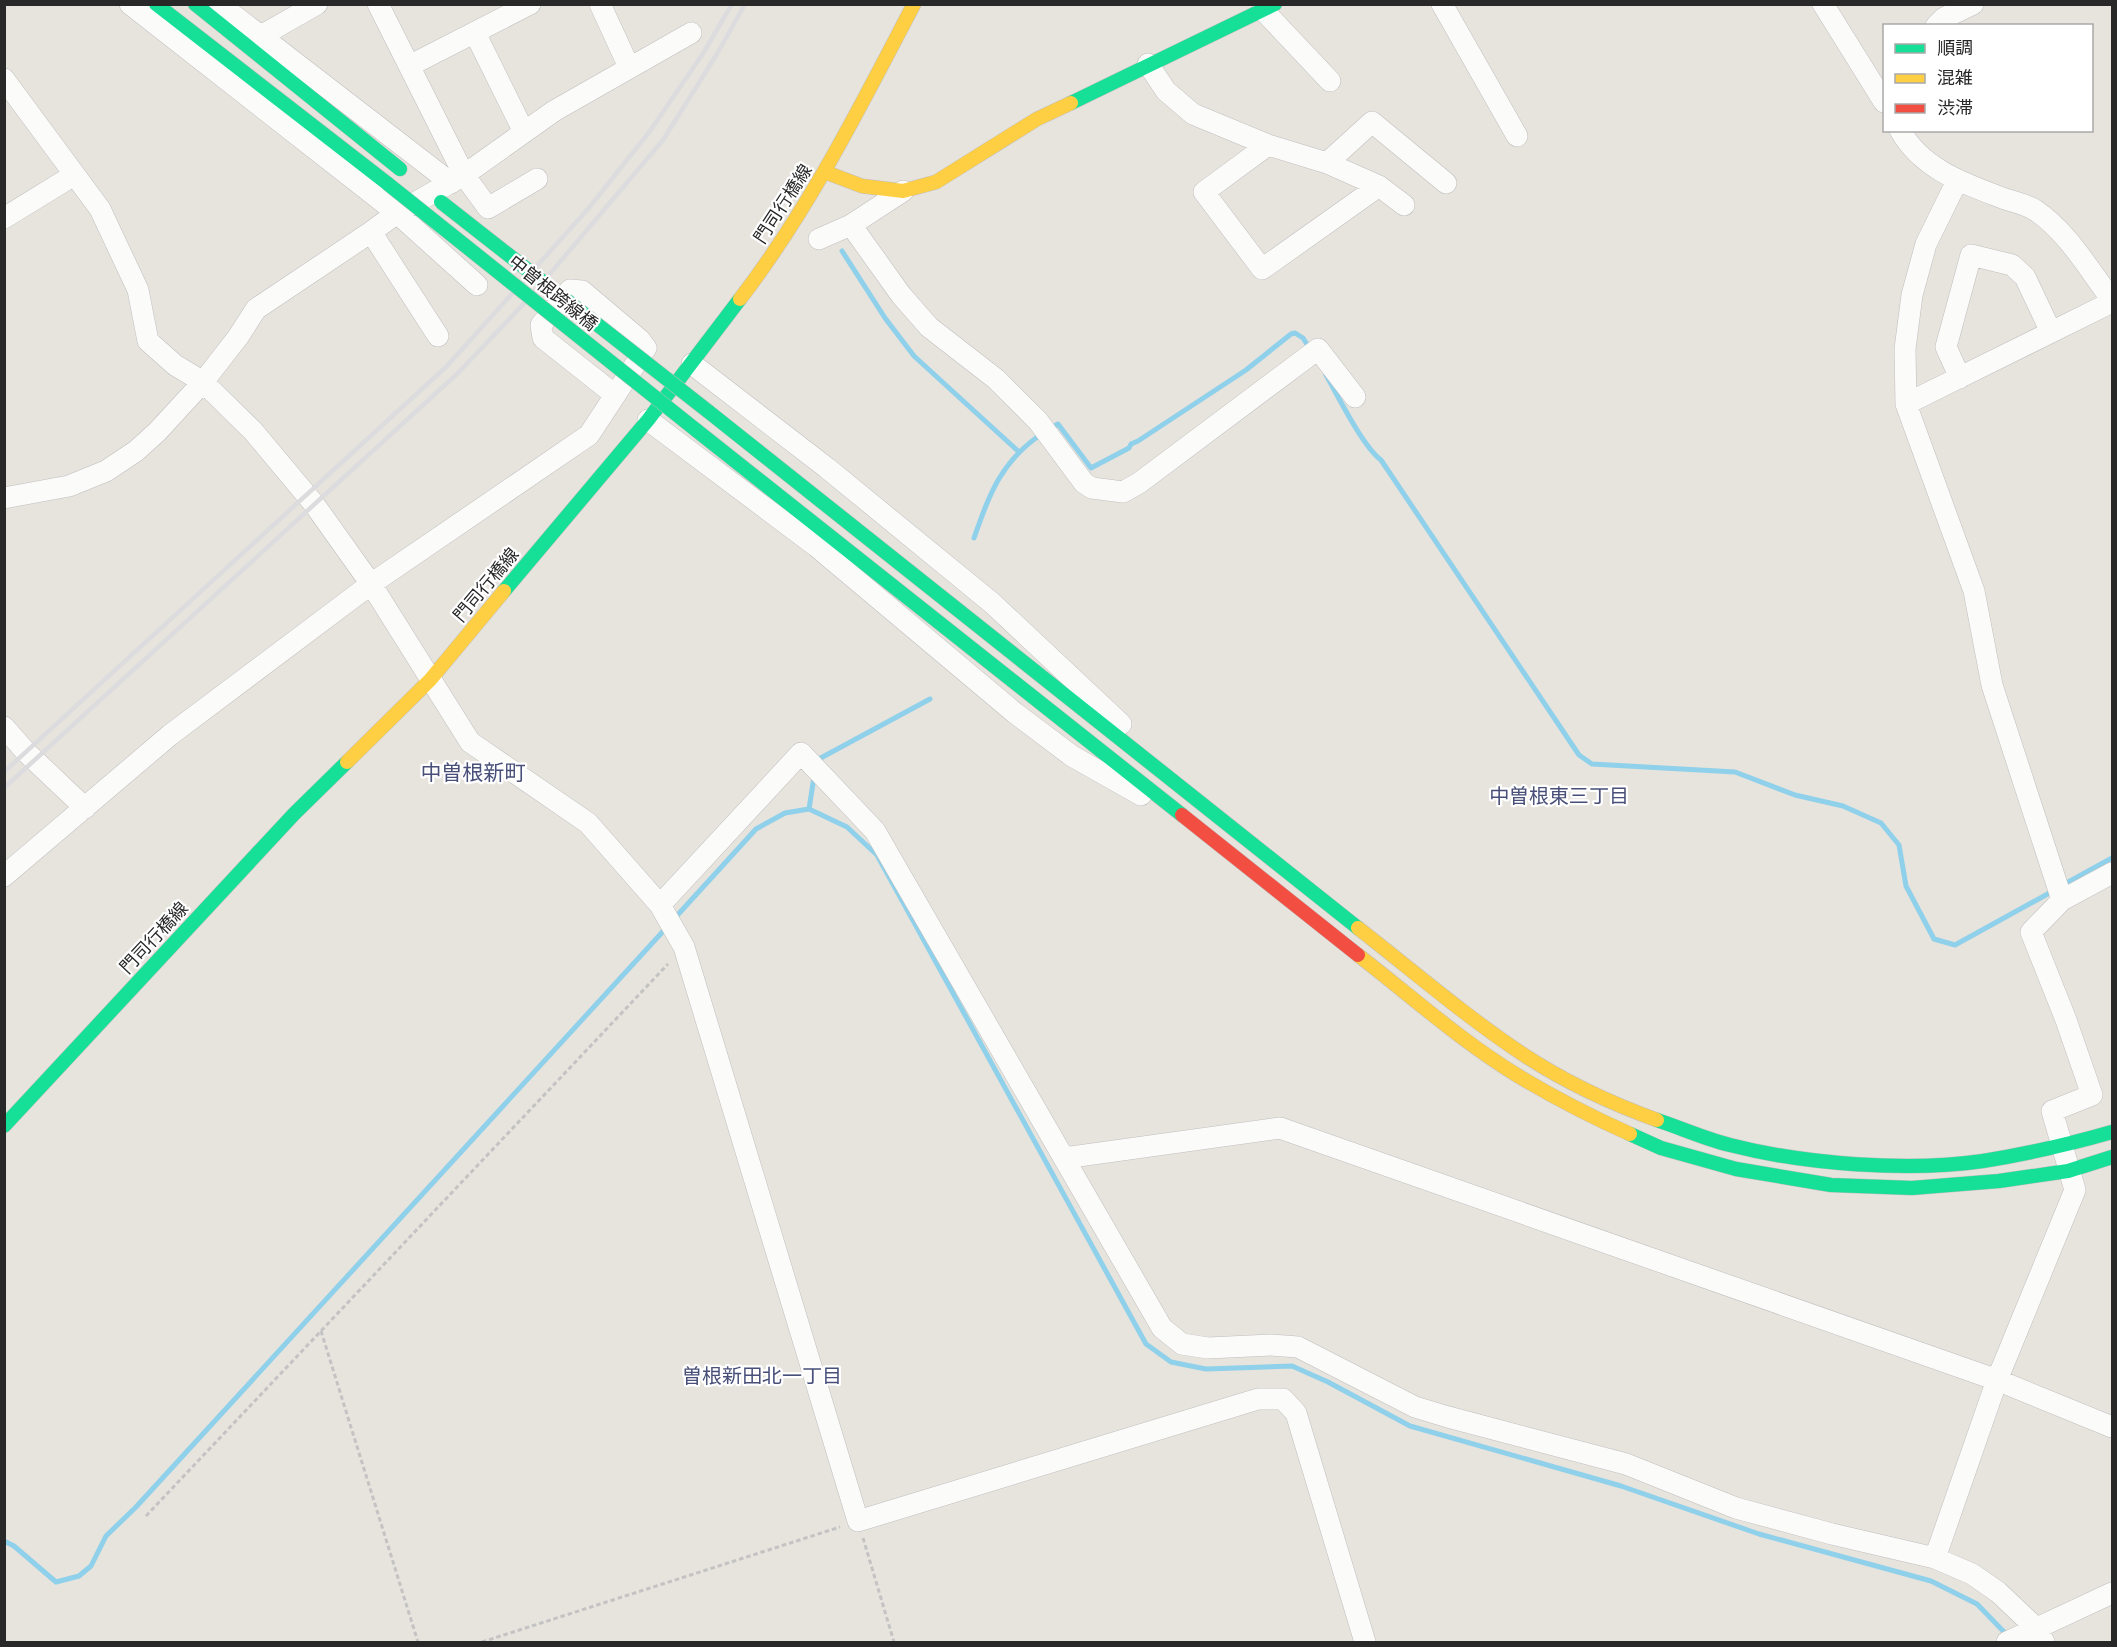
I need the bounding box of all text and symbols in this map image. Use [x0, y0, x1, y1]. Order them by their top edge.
legend [1883, 24, 2093, 132]
text: 順調 [1937, 37, 1973, 59]
text: 混雑 [1937, 67, 1973, 89]
text: 渋滞 [1937, 97, 1973, 119]
street label: 門司行橋線 [749, 160, 817, 248]
street label: 中曽根跨線橋 [504, 250, 602, 336]
street label: 門司行橋線 [449, 543, 523, 627]
district label: 中曽根新町 [421, 760, 526, 785]
district label: 中曽根東三丁目 [1489, 784, 1629, 808]
street label: 門司行橋線 [115, 898, 193, 978]
district label: 曽根新田北一丁目 [682, 1364, 842, 1388]

